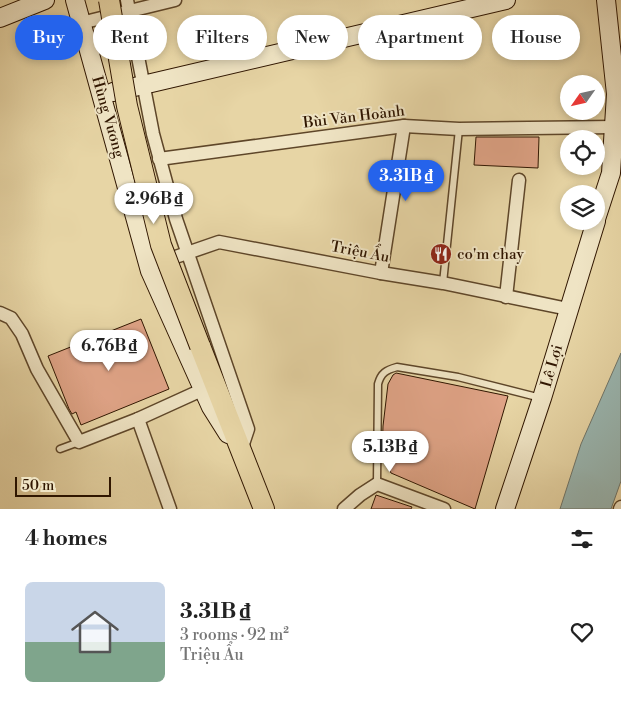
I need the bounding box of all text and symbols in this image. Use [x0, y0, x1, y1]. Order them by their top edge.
chip: Buy [15, 15, 83, 60]
chip: Rent [93, 15, 167, 60]
chip: Filters [177, 15, 267, 60]
chip: New [277, 15, 348, 60]
chip: Apartment [358, 15, 482, 60]
chip: House [492, 15, 580, 60]
street label: Hùng Vương [87, 74, 129, 160]
north arrow [560, 75, 605, 120]
map controls [560, 75, 605, 230]
street label: Bùi Văn Hoành [301, 101, 406, 133]
button: locate [560, 130, 605, 175]
pin: 3.31B ₫ [360, 160, 452, 202]
text: 3.31B ₫ [379, 166, 433, 186]
pin: 2.96B ₫ [108, 182, 200, 225]
button: layers [560, 185, 605, 230]
text: 2.96B ₫ [125, 189, 183, 209]
street label: Triệu Ẩu [329, 234, 392, 267]
restaurant icon: co'm chay [429, 242, 453, 266]
place label: co'm chay [457, 245, 524, 264]
pin: 6.76B ₫ [63, 330, 155, 372]
text: 6.76B ₫ [81, 336, 137, 356]
street label: Lê Lợi [537, 342, 567, 390]
pin: 5.13B ₫ [344, 430, 436, 473]
text: 5.13B ₫ [363, 437, 417, 457]
scale bar [15, 474, 111, 497]
text: 50 m [22, 477, 54, 495]
icon: filters [568, 525, 596, 553]
text: 4 homes [25, 526, 107, 552]
text: 3.31B ₫ [180, 599, 251, 625]
icon: home [65, 602, 125, 662]
icon: heart [568, 618, 596, 646]
text: 3 rooms · 92 m² [180, 625, 289, 645]
text: Triệu Ẩu [180, 645, 244, 665]

